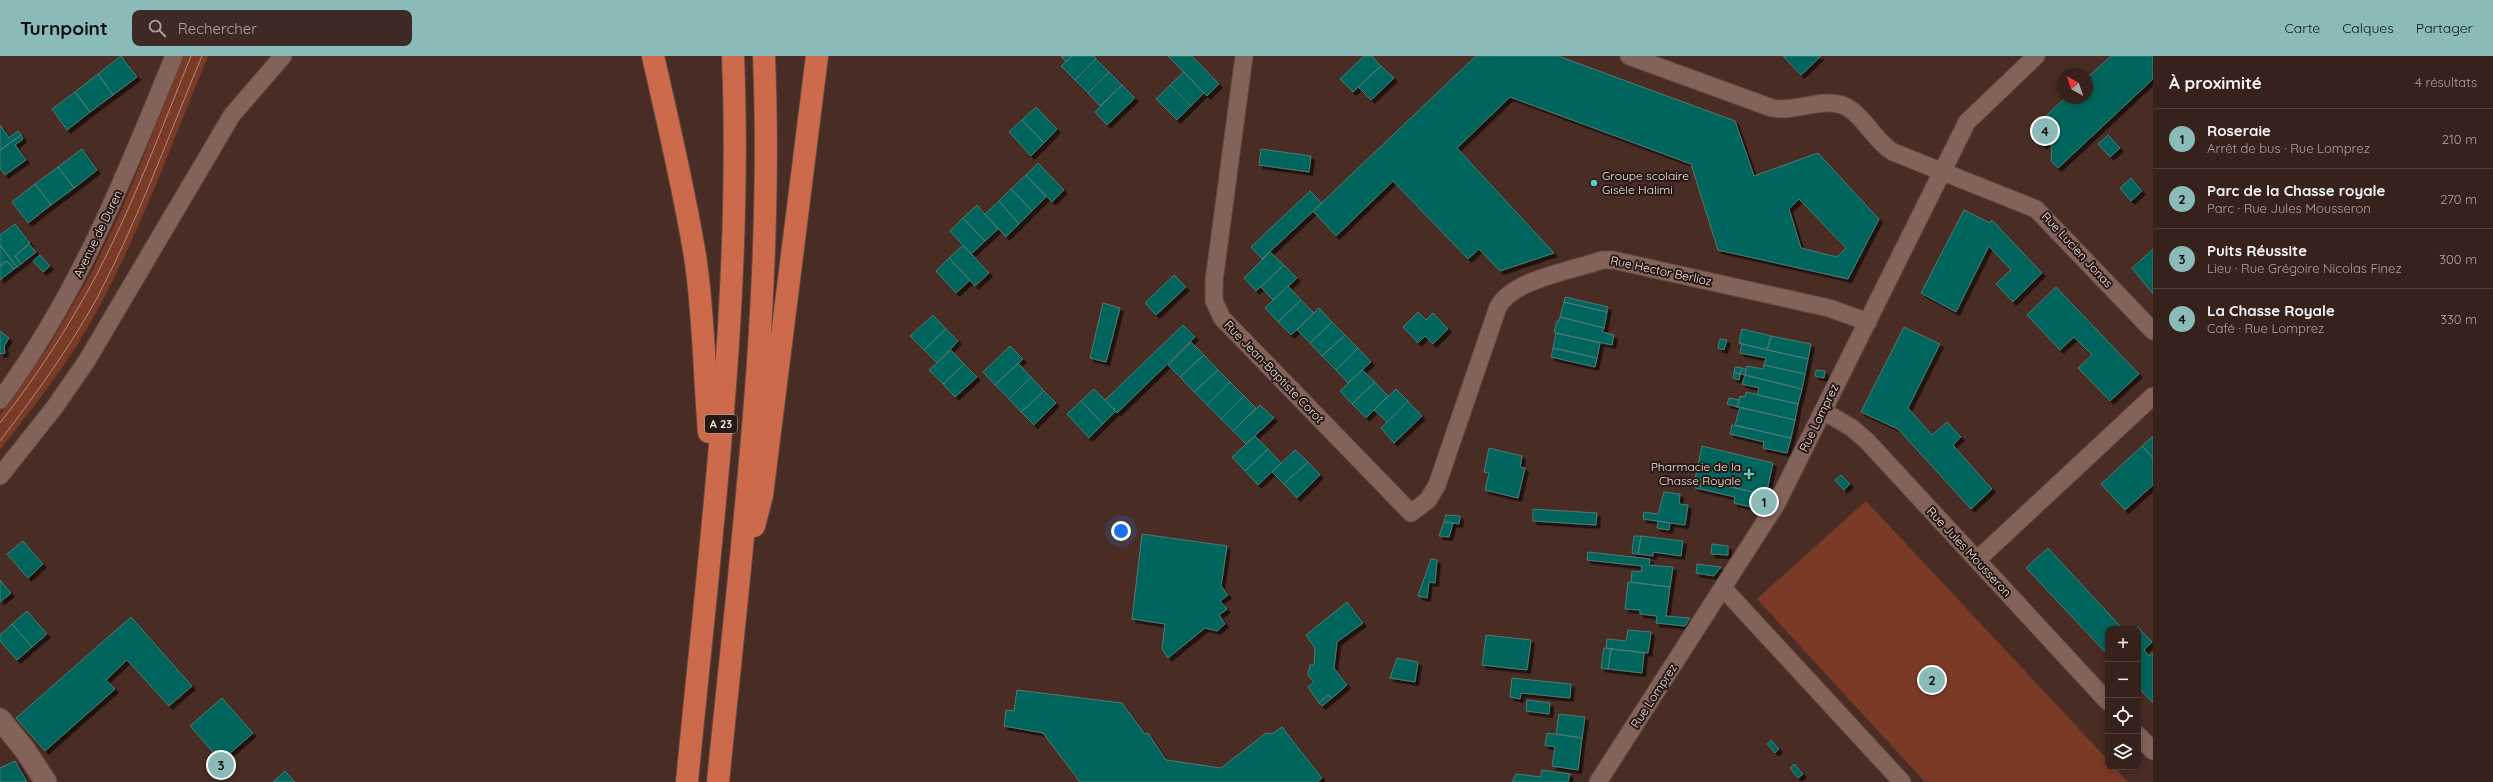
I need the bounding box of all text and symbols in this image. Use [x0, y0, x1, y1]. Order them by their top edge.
search box [132, 10, 412, 46]
text: Turnpoint [20, 16, 108, 40]
icon: search [146, 17, 168, 39]
text: Rechercher [178, 19, 257, 38]
text: Carte [2285, 19, 2320, 37]
text: Calques [2342, 19, 2394, 37]
text: Partager [2416, 19, 2473, 37]
north arrow [2057, 68, 2093, 104]
text: À proximité [2169, 72, 2262, 93]
text: 4 résultats [2415, 74, 2477, 90]
pin: 4 [2032, 116, 2058, 146]
text: Roseraie [2207, 121, 2271, 140]
text: 1 [2179, 131, 2185, 147]
text: 210 m [2442, 131, 2477, 147]
text: Arrêt de bus · Rue Lomprez [2207, 140, 2370, 156]
place label: Groupe scolaire Gisèle Halimi [1602, 168, 1689, 197]
marker: Groupe scolaire Gisèle Halimi [1589, 178, 1599, 188]
text: Parc de la Chasse royale [2207, 181, 2385, 200]
street label: Avenue de Duren [70, 188, 125, 280]
text: 2 [2178, 191, 2186, 207]
text: 270 m [2440, 191, 2477, 207]
text: Parc · Rue Jules Mousseron [2207, 200, 2371, 216]
street label: Rue Lucien Jonas [2039, 209, 2116, 291]
text: Puits Réussite [2207, 241, 2307, 260]
text: 3 [2179, 251, 2185, 267]
text: 300 m [2439, 251, 2477, 267]
street label: Rue Hector Berlioz [1609, 252, 1713, 289]
text: Lieu · Rue Grégoire Nicolas Finez [2207, 260, 2402, 276]
text: La Chasse Royale [2207, 301, 2335, 320]
text: 4 [2178, 311, 2186, 327]
text: 330 m [2440, 311, 2477, 327]
street label: Rue Jean-Baptiste Corot [1221, 317, 1327, 426]
text: Café · Rue Lomprez [2207, 320, 2324, 336]
street label: Rue Lomprez [1796, 381, 1842, 454]
road number: A 23 [705, 415, 737, 433]
place label: Pharmacie de la Chasse Royale [1651, 459, 1741, 488]
marker: Pharmacie de la Chasse Royale [1744, 469, 1754, 479]
pin: 1 [1751, 487, 1777, 517]
street label: Rue Jules Mousseron [1924, 504, 2015, 600]
your location [1111, 521, 1131, 541]
map controls [2105, 626, 2141, 770]
button: + [2105, 626, 2141, 662]
street label: Rue Lomprez [1627, 661, 1680, 731]
button: − [2105, 662, 2141, 698]
pin: 2 [1919, 665, 1945, 695]
button: locate [2105, 698, 2141, 734]
button: layers [2105, 734, 2141, 770]
pin: 3 [208, 750, 234, 780]

